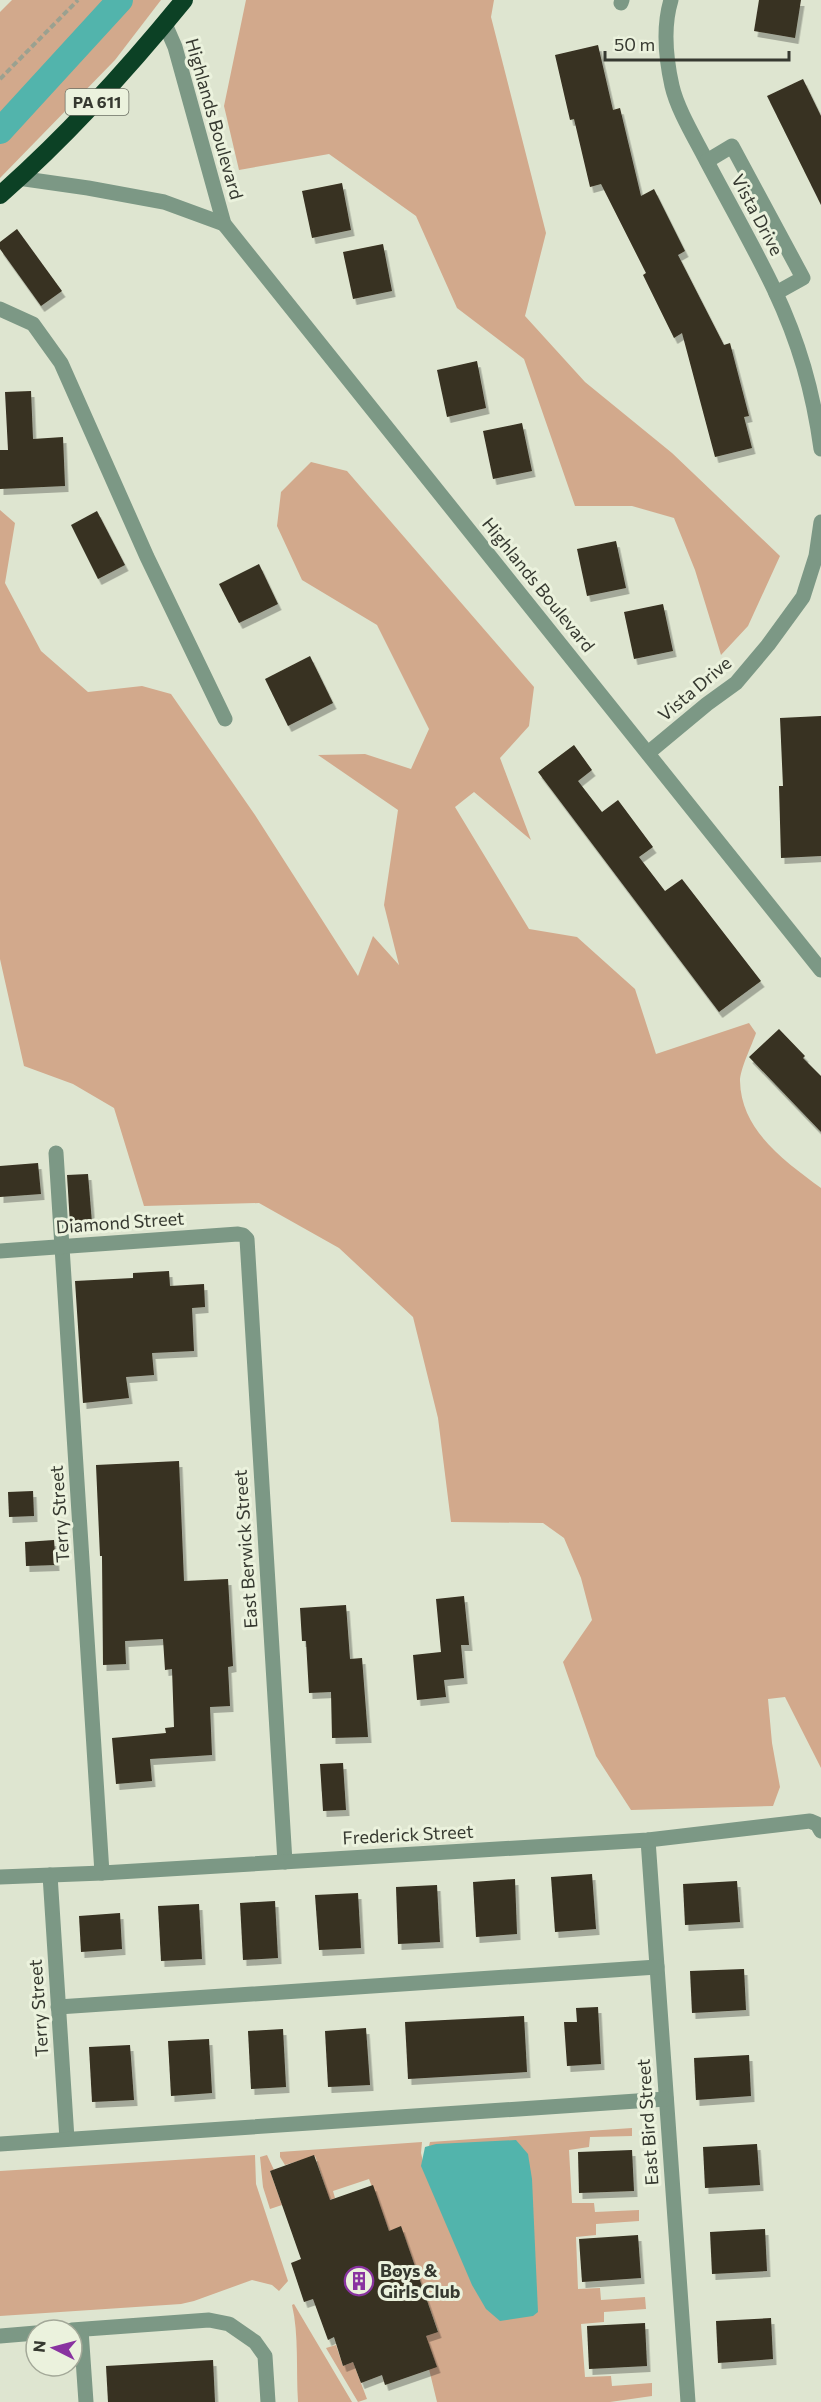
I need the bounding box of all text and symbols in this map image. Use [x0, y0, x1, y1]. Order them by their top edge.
scale bar [605, 24, 790, 62]
text: 50 m [614, 33, 655, 55]
street label: Highlands Boulevard [181, 36, 248, 202]
road number: PA 611 [66, 89, 128, 115]
street label: Vista Drive [727, 170, 788, 259]
street label: Highlands Boulevard [478, 513, 600, 656]
street label: Vista Drive [653, 651, 735, 725]
street label: Diamond Street [55, 1207, 185, 1237]
street label: Terry Street [45, 1465, 73, 1564]
street label: East Berwick Street [228, 1469, 262, 1629]
street label: Frederick Street [342, 1820, 474, 1848]
street label: Terry Street [24, 1959, 52, 2058]
street label: East Bird Street [632, 2058, 662, 2186]
place label: Boys & Girls Club [380, 2259, 461, 2302]
building icon: Boys & Girls Club [343, 2265, 375, 2297]
north arrow [24, 2318, 84, 2378]
text: N [29, 2339, 49, 2353]

